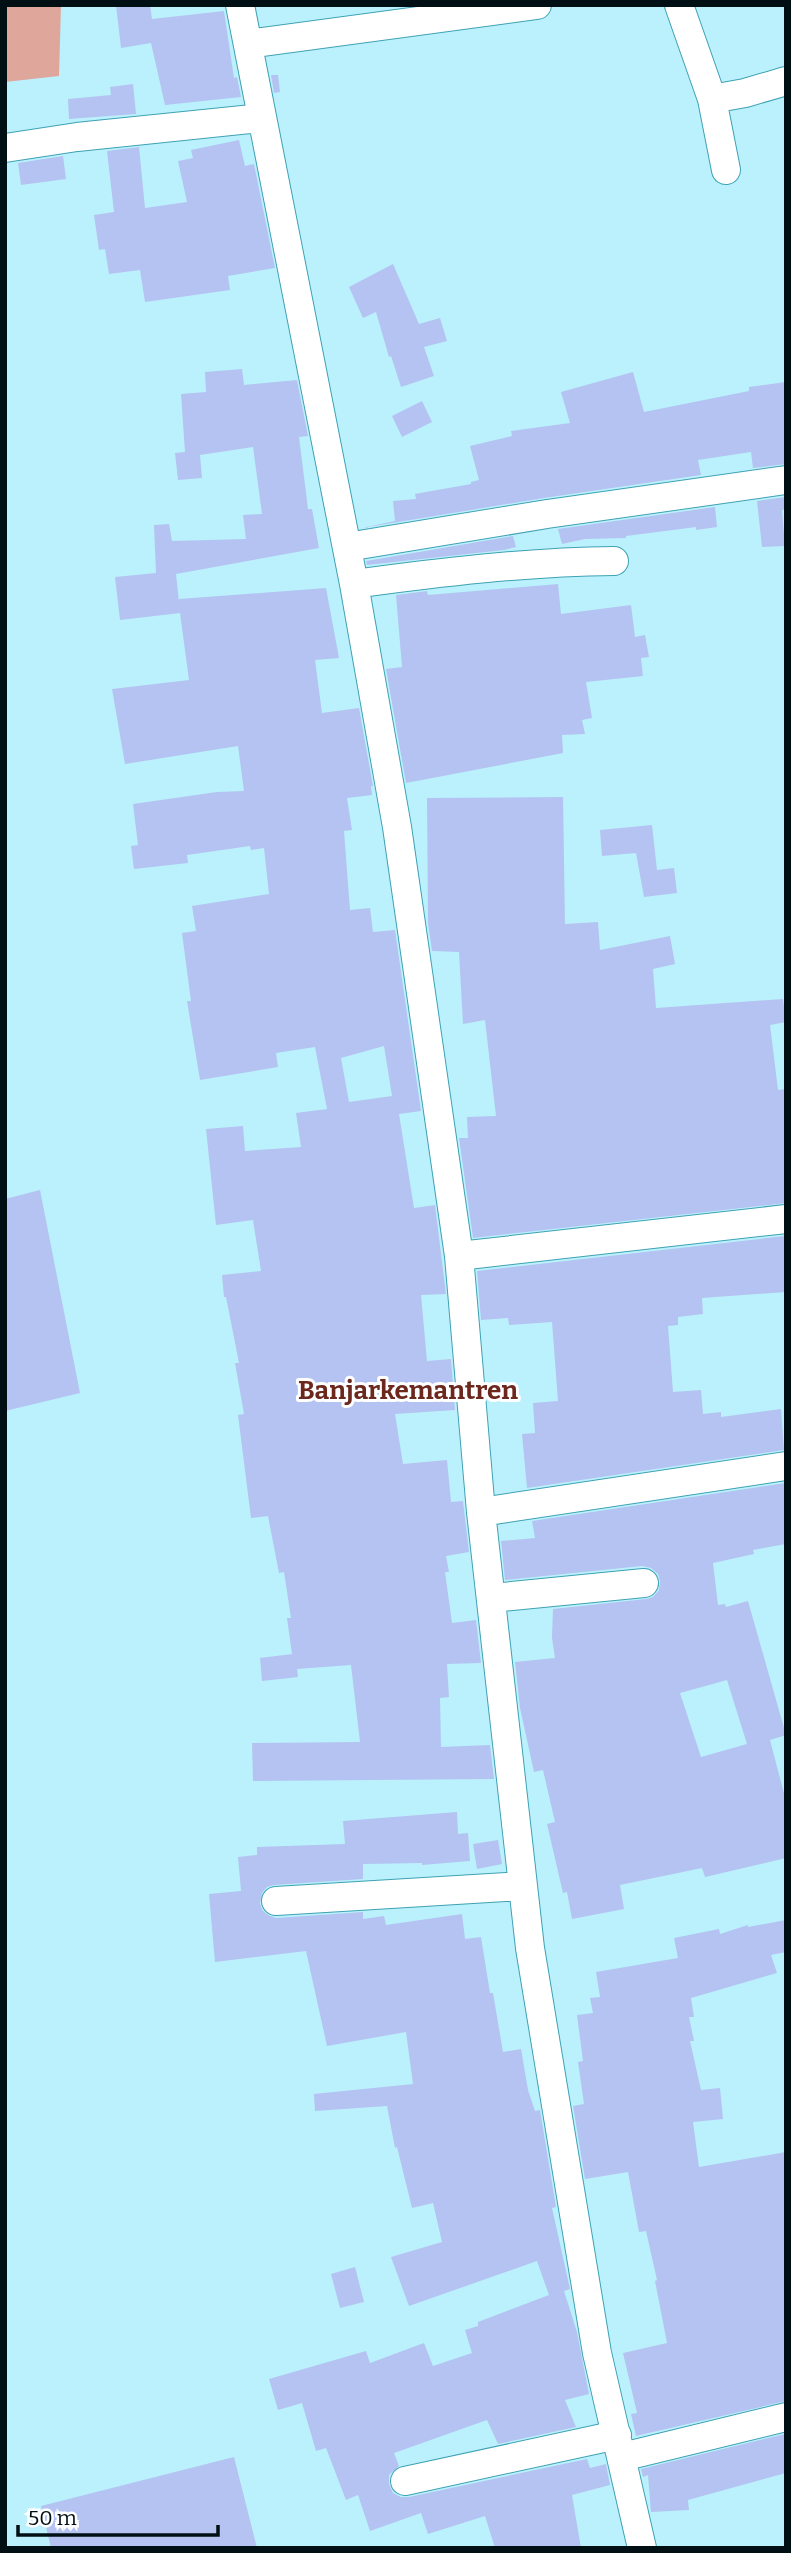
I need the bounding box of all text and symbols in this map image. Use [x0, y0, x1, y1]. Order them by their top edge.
district label: Banjarkemantren [298, 1375, 518, 1406]
scale bar [18, 2494, 217, 2538]
text: 50 m [28, 2505, 77, 2531]

